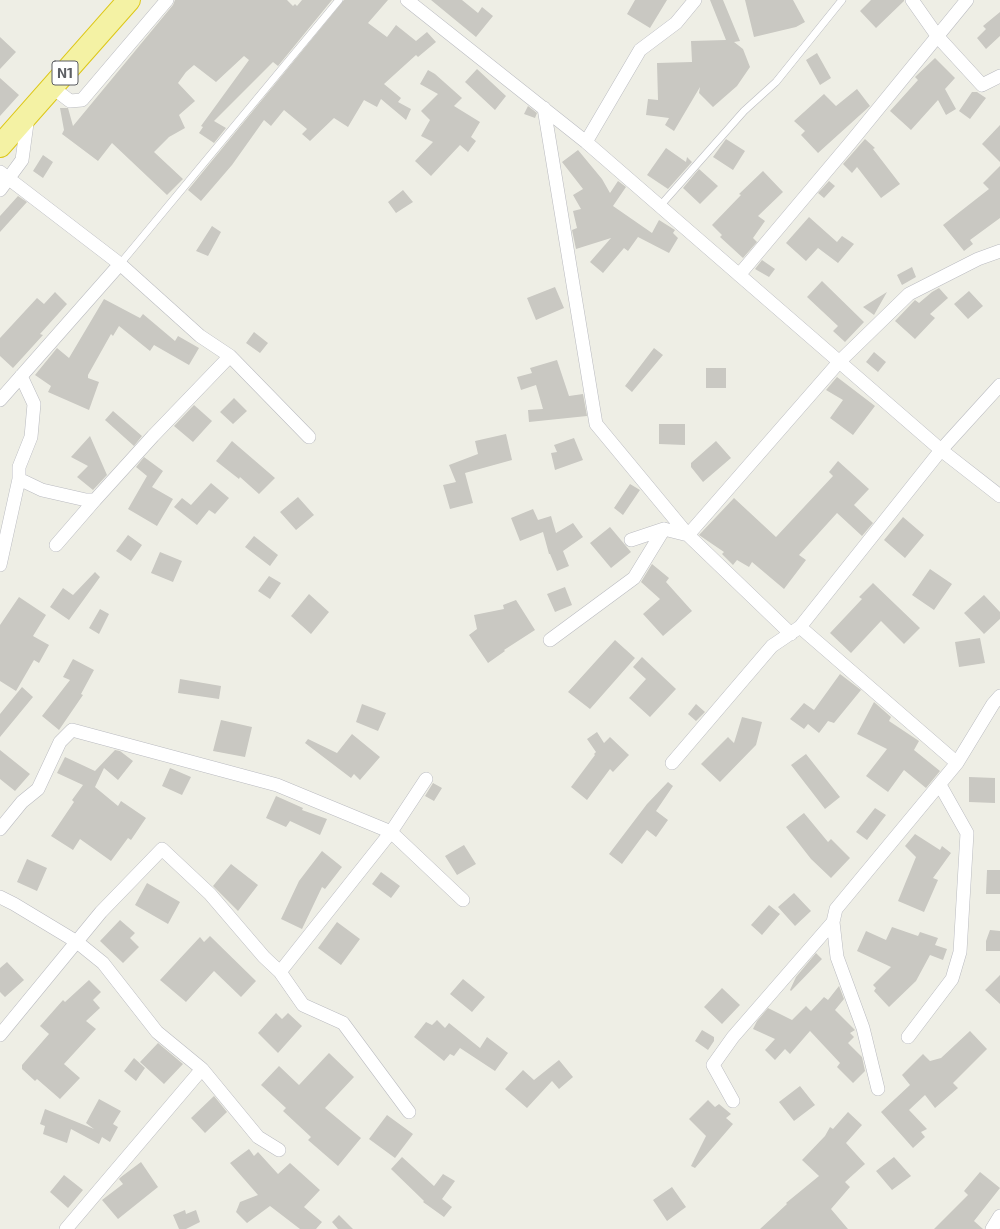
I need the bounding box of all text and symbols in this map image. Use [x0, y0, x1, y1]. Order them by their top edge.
road number: N1 [52, 61, 78, 85]

